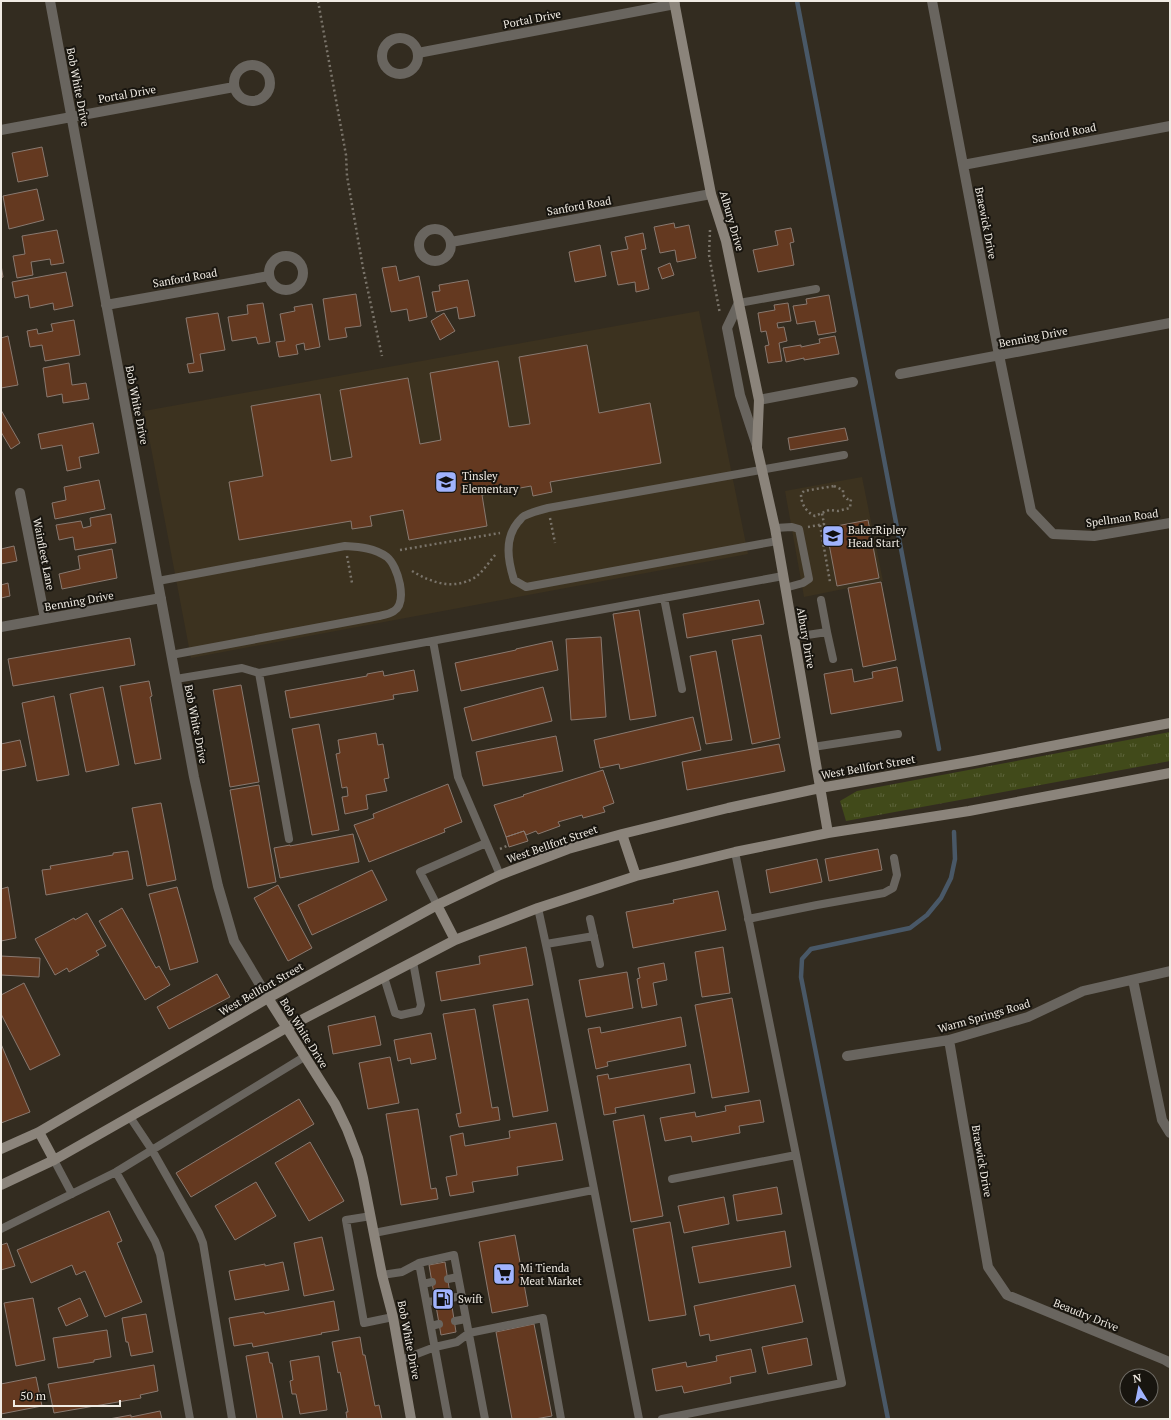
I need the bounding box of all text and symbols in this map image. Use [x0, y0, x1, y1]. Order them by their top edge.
street label: Portal Drive [502, 6, 562, 31]
street label: Bob White Drive [63, 46, 93, 128]
street label: Portal Drive [97, 82, 157, 106]
street label: Sanford Road [1031, 120, 1097, 146]
street label: Braewick Drive [972, 186, 1000, 261]
street label: Albury Drive [717, 189, 747, 253]
street label: Sanford Road [546, 193, 612, 219]
street label: Sanford Road [152, 265, 218, 291]
street label: Benning Drive [997, 323, 1069, 351]
street label: Bob White Drive [122, 364, 152, 446]
school or university icon: Tinsley Elementary [433, 469, 459, 495]
place label: Tinsley Elementary [462, 469, 519, 496]
street label: Spellman Road [1085, 506, 1159, 530]
street label: Wainfleet Lane [30, 517, 58, 592]
school or university icon: BakerRipley Head Start [820, 523, 846, 549]
place label: BakerRipley Head Start [848, 523, 907, 550]
street label: Benning Drive [43, 588, 115, 614]
street label: Albury Drive [794, 606, 818, 670]
street label: Bob White Drive [181, 683, 211, 765]
street label: West Bellfort Street [820, 752, 916, 782]
street label: West Bellfort Street [505, 822, 599, 866]
street label: West Bellfort Street [216, 959, 306, 1019]
street label: Bob White Drive [277, 995, 331, 1071]
street label: Warm Springs Road [936, 996, 1032, 1036]
street label: Braewick Drive [969, 1124, 995, 1199]
supermarket icon: Mi Tienda Meat Market [491, 1261, 517, 1287]
place label: Mi Tienda Meat Market [520, 1261, 582, 1288]
fuel station icon: Swift [430, 1286, 456, 1312]
place label: Swift [458, 1292, 483, 1306]
street label: Beaudry Drive [1051, 1296, 1121, 1335]
street label: Bob White Drive [394, 1299, 424, 1381]
north arrow [1119, 1368, 1159, 1408]
text: N [1132, 1370, 1143, 1386]
scale bar [14, 1382, 120, 1408]
text: 50 m [20, 1388, 47, 1403]

